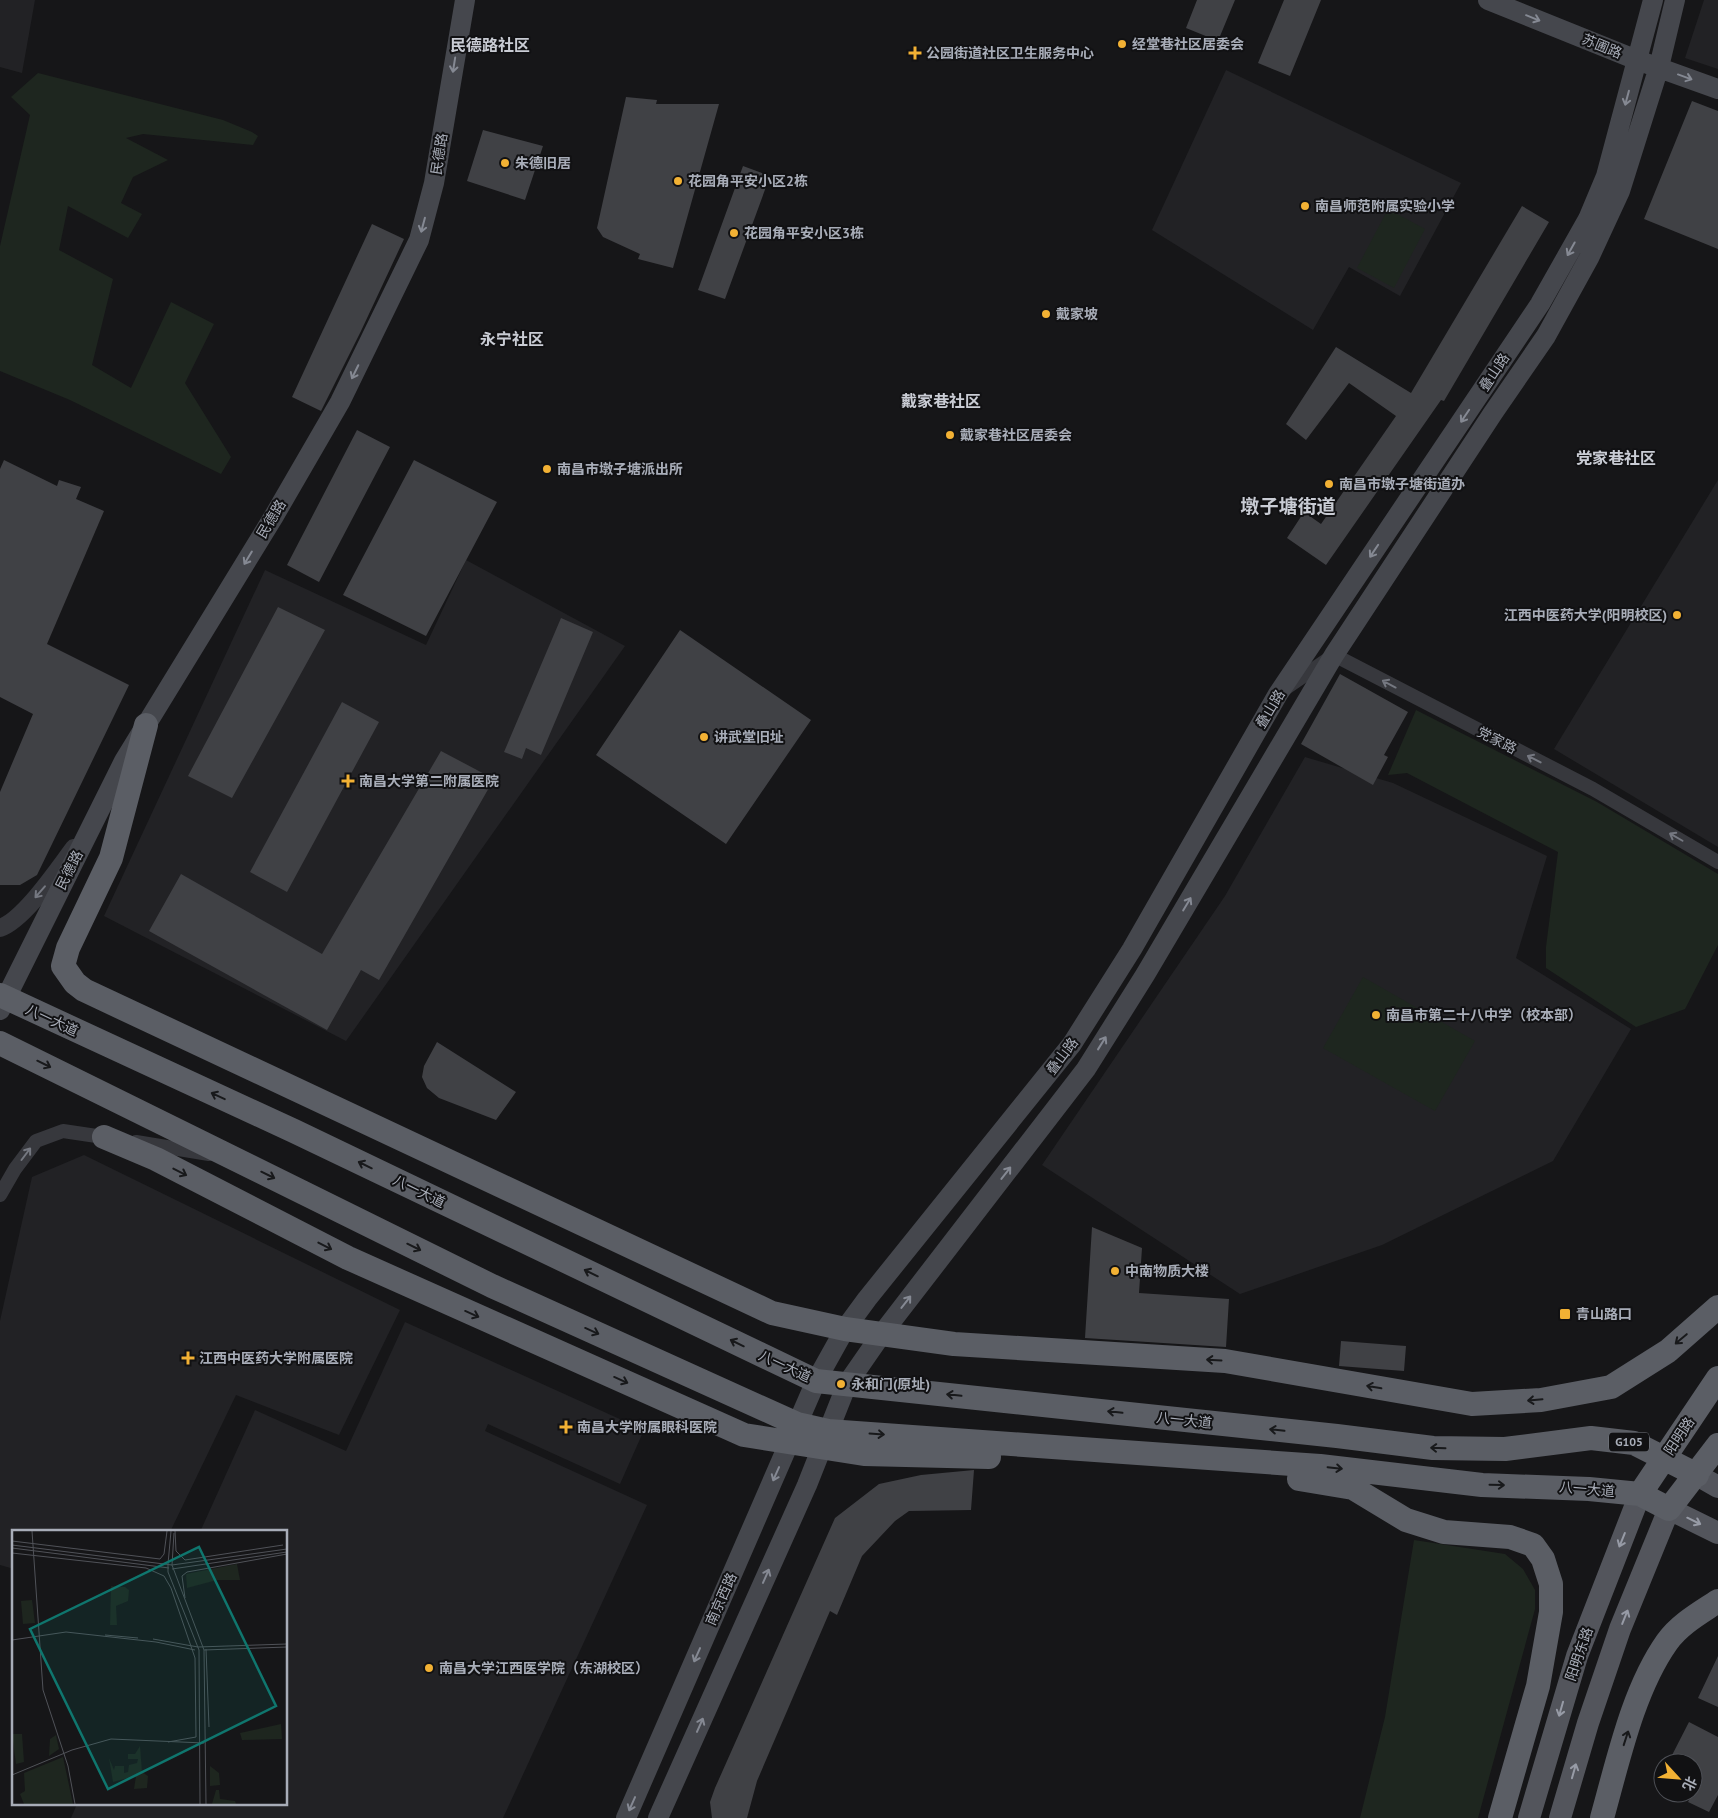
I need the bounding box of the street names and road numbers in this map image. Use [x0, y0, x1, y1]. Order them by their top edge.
street label: 苏圃路 [1579, 30, 1625, 62]
street label: 民德路 [427, 132, 451, 176]
street label: 叠山路 [1475, 350, 1513, 394]
street label: 民德路 [252, 496, 290, 542]
street label: 叠山路 [1251, 686, 1289, 732]
street label: 党家路 [1474, 722, 1520, 758]
street label: 民德路 [51, 847, 87, 893]
street label: 八一大道 [23, 1000, 81, 1040]
street label: 叠山路 [1042, 1034, 1082, 1078]
street label: 八一大道 [390, 1171, 448, 1211]
street label: 八一大道 [756, 1346, 814, 1386]
street label: 八一大道 [1155, 1408, 1213, 1432]
street label: 阳明路 [1660, 1414, 1698, 1458]
road number: G105 [1609, 1432, 1649, 1451]
street label: 八一大道 [1558, 1478, 1616, 1500]
street label: 南京西路 [701, 1570, 741, 1628]
street label: 阳明东路 [1561, 1625, 1597, 1683]

